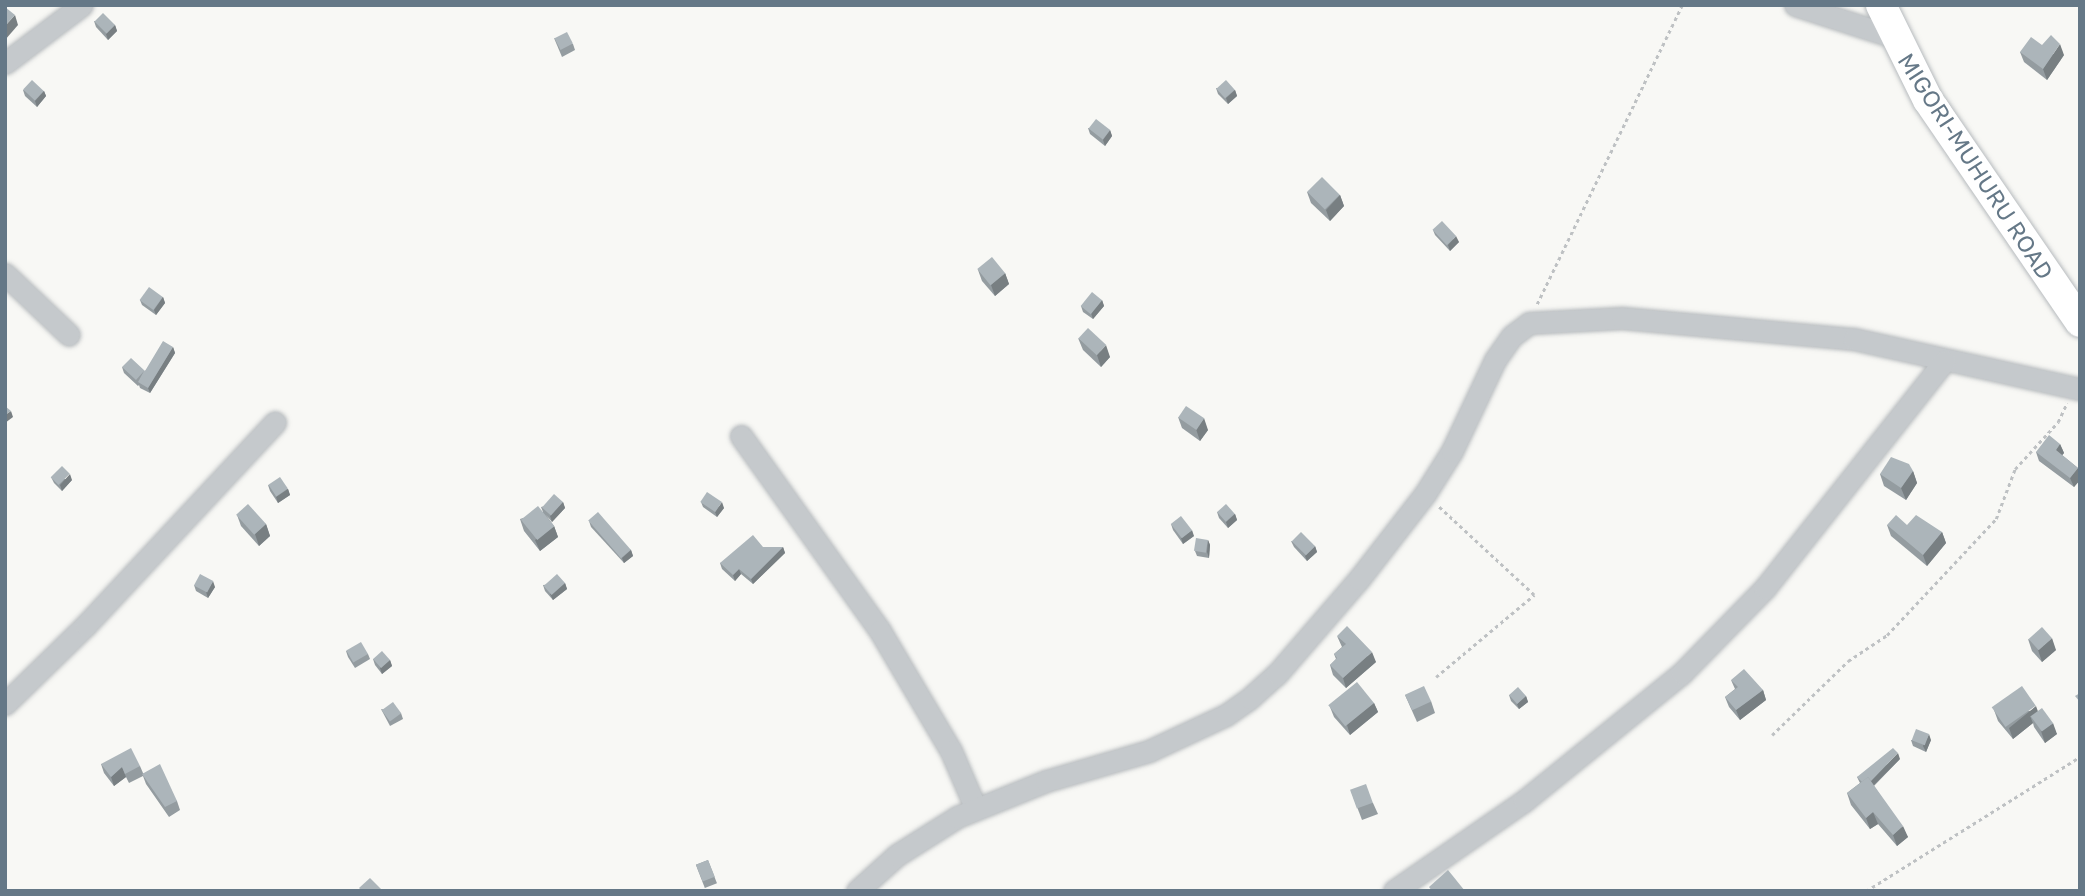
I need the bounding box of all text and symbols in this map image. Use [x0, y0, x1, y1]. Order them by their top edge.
street label: MIGORI-MUHURU ROAD [1892, 48, 2060, 284]

